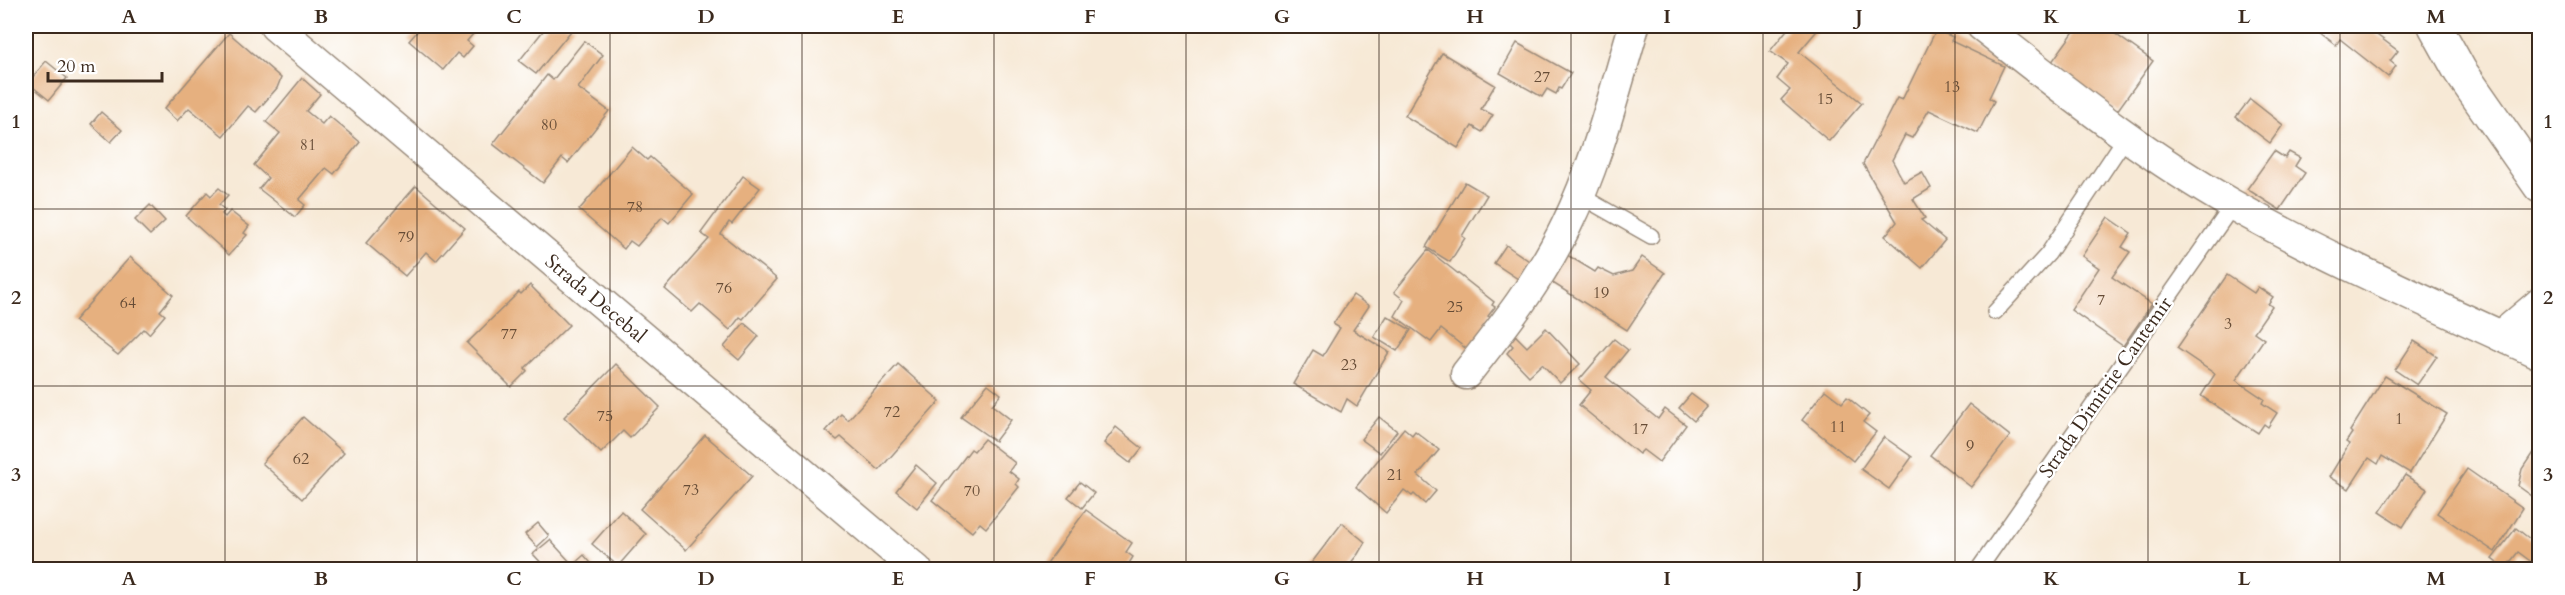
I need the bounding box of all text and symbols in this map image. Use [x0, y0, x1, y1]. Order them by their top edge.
text: A [121, 3, 137, 30]
text: B [314, 3, 328, 30]
text: C [506, 3, 522, 30]
text: D [697, 3, 715, 30]
text: E [892, 3, 904, 30]
text: F [1084, 3, 1096, 30]
text: G [1274, 3, 1290, 30]
text: H [1466, 3, 1484, 30]
text: I [1663, 3, 1671, 30]
text: J [1852, 3, 1863, 30]
text: K [2043, 3, 2060, 30]
text: L [2238, 3, 2251, 30]
text: M [2426, 3, 2446, 30]
scale bar [48, 45, 162, 83]
text: 20 m [57, 54, 96, 79]
house number: 27 [1534, 66, 1550, 88]
house number: 13 [1944, 76, 1960, 98]
house number: 15 [1817, 88, 1833, 110]
text: 1 [11, 108, 21, 135]
text: 1 [2543, 108, 2553, 135]
house number: 80 [541, 114, 557, 136]
house number: 81 [300, 134, 316, 156]
house number: 78 [627, 196, 643, 218]
house number: 79 [398, 226, 414, 248]
street label: Strada Decebal [539, 248, 652, 349]
house number: 76 [716, 277, 732, 299]
house number: 19 [1593, 282, 1609, 304]
text: 2 [11, 284, 21, 311]
text: 2 [2543, 284, 2553, 311]
house number: 7 [2097, 289, 2105, 311]
street label: Strada Dimitrie Cantemir [2033, 291, 2179, 483]
house number: 64 [120, 292, 136, 314]
house number: 25 [1447, 296, 1463, 318]
house number: 3 [2224, 313, 2232, 335]
house number: 77 [501, 323, 517, 345]
house number: 23 [1341, 354, 1357, 376]
house number: 72 [884, 401, 900, 423]
house number: 75 [597, 405, 613, 427]
house number: 1 [2395, 408, 2403, 430]
house number: 11 [1830, 416, 1846, 438]
house number: 17 [1632, 418, 1648, 440]
house number: 9 [1966, 435, 1974, 457]
house number: 62 [293, 448, 309, 470]
text: 3 [11, 461, 21, 488]
text: 3 [2543, 461, 2553, 488]
house number: 21 [1387, 464, 1403, 486]
house number: 73 [683, 479, 699, 501]
house number: 70 [964, 480, 980, 502]
text: A [121, 565, 137, 592]
text: B [314, 565, 328, 592]
text: C [506, 565, 522, 592]
text: D [697, 565, 715, 592]
text: E [892, 565, 904, 592]
text: F [1084, 565, 1096, 592]
text: G [1274, 565, 1290, 592]
text: H [1466, 565, 1484, 592]
text: I [1663, 565, 1671, 592]
text: J [1852, 565, 1863, 592]
text: K [2043, 565, 2060, 592]
text: L [2238, 565, 2251, 592]
text: M [2426, 565, 2446, 592]

